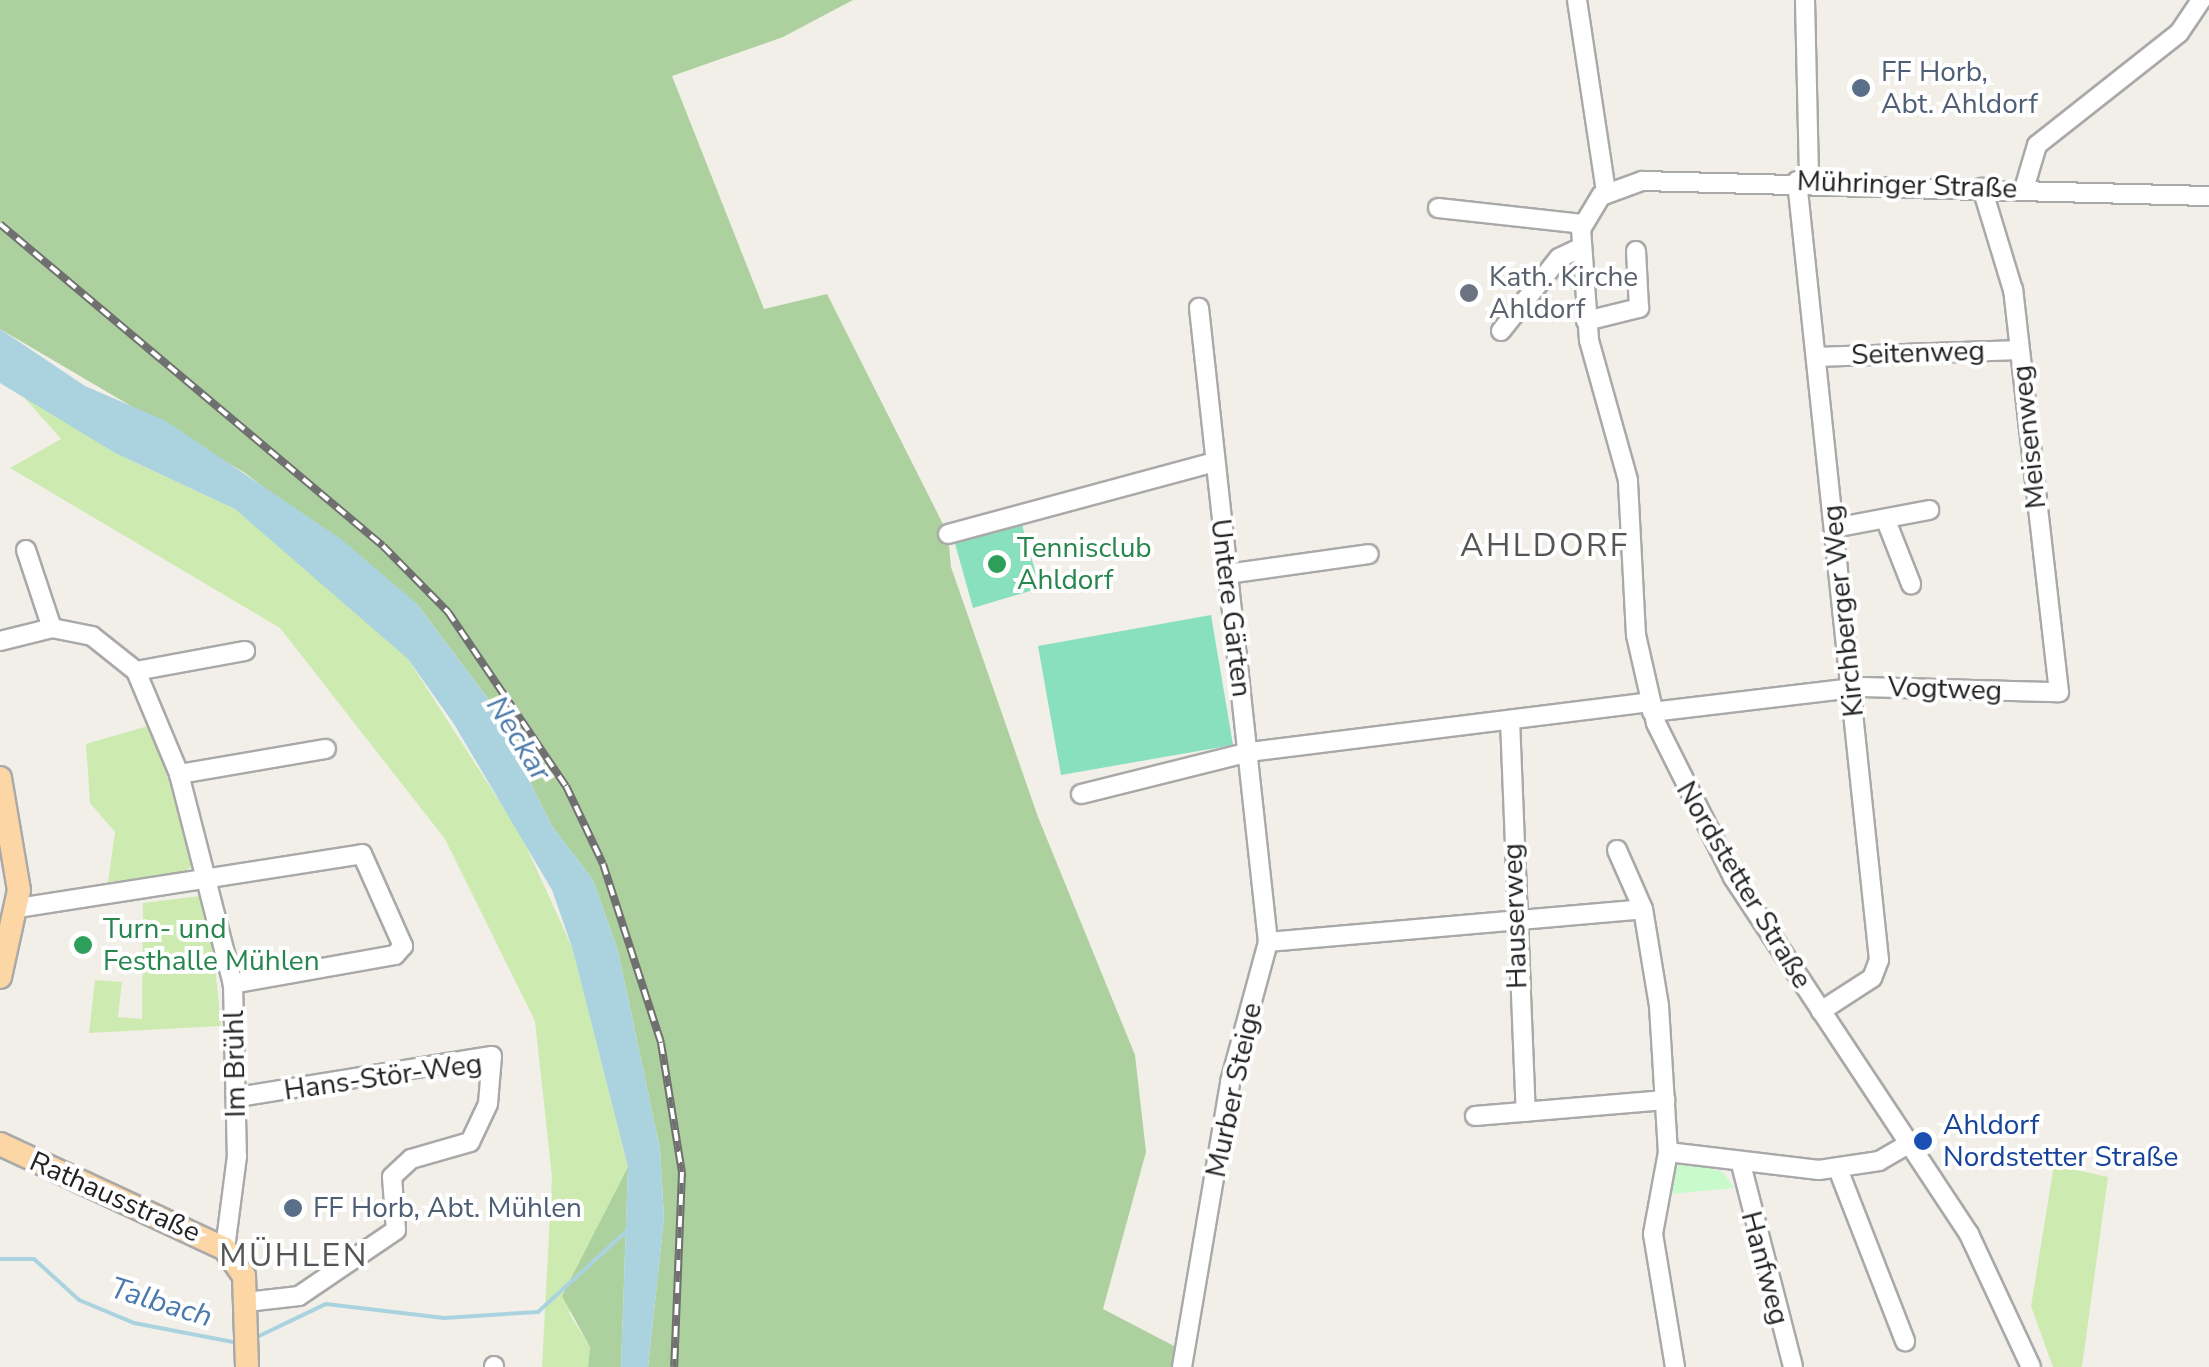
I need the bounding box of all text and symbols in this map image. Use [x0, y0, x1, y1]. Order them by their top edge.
place label: FF Horb, Abt. Ahldorf [1881, 55, 2038, 121]
marker: FF Horb, Abt. Ahldorf [1850, 77, 1872, 99]
street label: Mühringer Straße [1796, 164, 2018, 206]
place label: Kath. Kirche Ahldorf [1489, 260, 1638, 326]
marker: Kath. Kirche Ahldorf [1458, 282, 1480, 304]
street label: Seitenweg [1851, 334, 1985, 372]
street label: Meisenweg [2005, 364, 2053, 510]
street label: Kirchberger Weg [1815, 503, 1871, 719]
street label: Untere Gärten [1203, 517, 1259, 699]
district label: AHLDORF [1460, 527, 1630, 565]
place label: Tennisclub Ahldorf [1017, 531, 1152, 597]
marker: Tennisclub Ahldorf [986, 553, 1008, 575]
street label: Vogtweg [1887, 670, 2003, 708]
water label: Neckar [478, 690, 558, 788]
street label: Nordstetter Straße [1669, 775, 1819, 995]
street label: Hauserweg [1496, 843, 1534, 989]
place label: Turn- und Festhalle Mühlen [103, 912, 320, 978]
marker: Turn- und Festhalle Mühlen [72, 934, 94, 956]
street label: Murber Steige [1199, 1000, 1269, 1180]
street label: Im Brühl [217, 1010, 253, 1118]
street label: Hans-Stör-Weg [282, 1046, 484, 1108]
place label: Ahldorf Nordstetter Straße [1943, 1108, 2178, 1174]
marker: Ahldorf Nordstetter Straße [1912, 1130, 1934, 1152]
street label: Rathausstraße [24, 1144, 206, 1250]
place label: FF Horb, Abt. Mühlen [313, 1191, 582, 1225]
marker: FF Horb, Abt. Mühlen [282, 1197, 304, 1219]
street label: Hanfweg [1734, 1208, 1796, 1328]
district label: MÜHLEN [219, 1237, 369, 1275]
water label: Talbach [106, 1270, 216, 1336]

